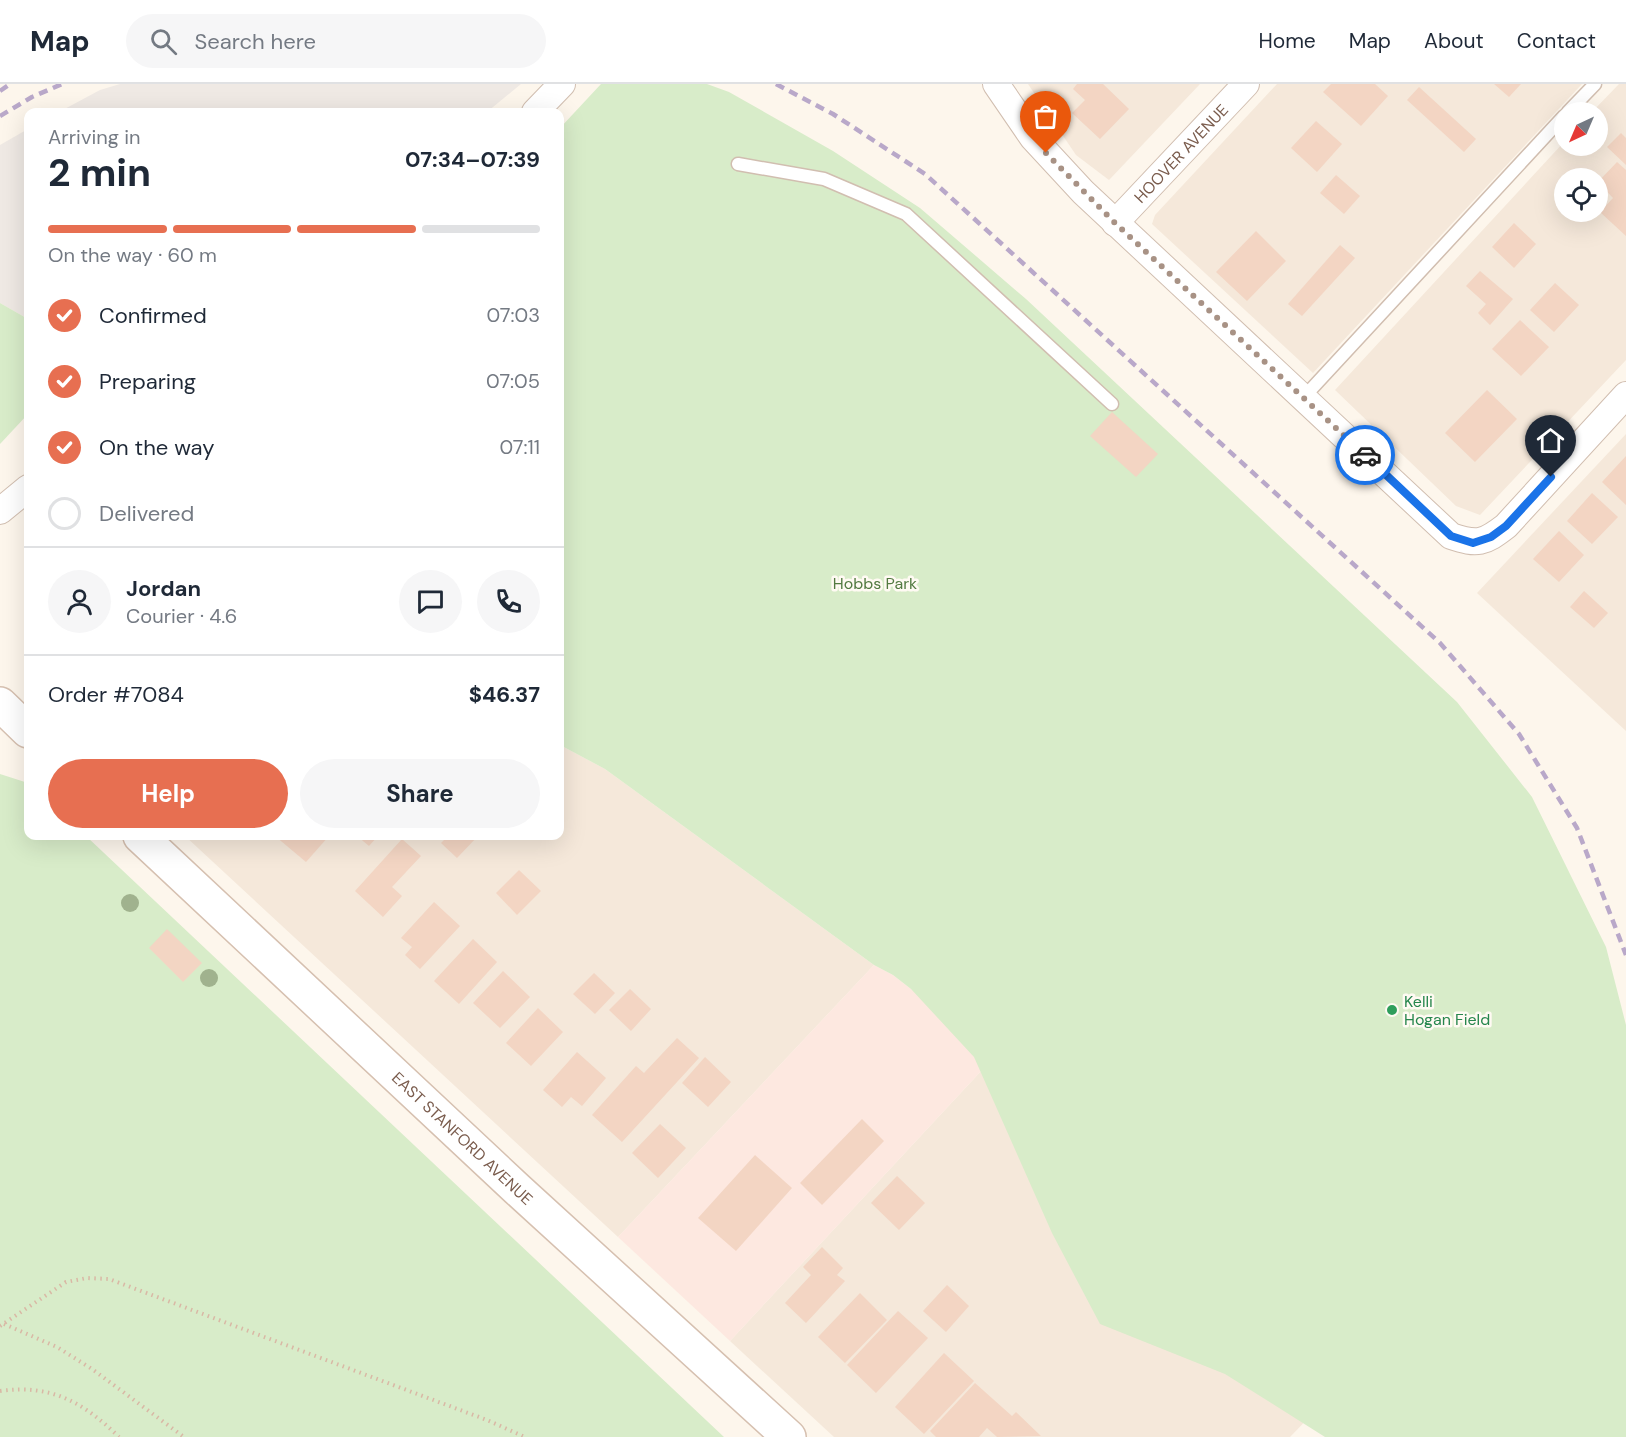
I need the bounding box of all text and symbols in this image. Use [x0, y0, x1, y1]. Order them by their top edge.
search box [126, 14, 546, 68]
text: Map [30, 23, 90, 60]
icon: search [147, 25, 180, 58]
text: Search here [195, 27, 316, 56]
text: Home [1258, 27, 1316, 55]
text: Map [1349, 27, 1391, 55]
text: About [1424, 27, 1484, 55]
text: Contact [1517, 27, 1596, 55]
pin [1020, 91, 1071, 153]
icon: bag [1029, 100, 1062, 133]
street label: HOOVER AVENUE [1130, 100, 1233, 207]
north arrow [1554, 102, 1608, 156]
map controls [1554, 102, 1608, 222]
text: Arriving in [48, 124, 140, 150]
text: 07:34–07:39 [405, 145, 540, 174]
text: 2 min [48, 147, 151, 198]
button: locate [1554, 168, 1608, 222]
text: On the way · 60 m [48, 242, 217, 268]
icon: check [48, 299, 81, 332]
text: Confirmed [99, 301, 207, 330]
text: 07:03 [486, 302, 540, 328]
icon: check [48, 365, 81, 398]
text: Preparing [99, 367, 196, 396]
text: 07:05 [486, 368, 540, 394]
pin [1525, 415, 1576, 477]
icon: home [1534, 424, 1567, 457]
courier [1335, 425, 1395, 485]
icon: check [48, 431, 81, 464]
text: On the way [99, 433, 214, 462]
text: 07:11 [499, 434, 540, 460]
icon: car [1349, 439, 1382, 472]
text: Delivered [99, 499, 194, 528]
button: person [48, 570, 111, 633]
button: chat [399, 570, 462, 633]
button: phone [477, 570, 540, 633]
park label: Hobbs Park [833, 573, 917, 594]
text: Jordan [126, 574, 201, 603]
text: Courier · 4.6 [126, 603, 237, 629]
text: Order #7084 [48, 680, 184, 709]
text: $46.37 [469, 680, 540, 709]
button: Help [48, 759, 288, 828]
button: Share [300, 759, 540, 828]
place label: Kelli Hogan Field [1404, 991, 1490, 1030]
marker: Kelli Hogan Field [1385, 1003, 1399, 1017]
street label: EAST STANFORD AVENUE [387, 1067, 537, 1209]

